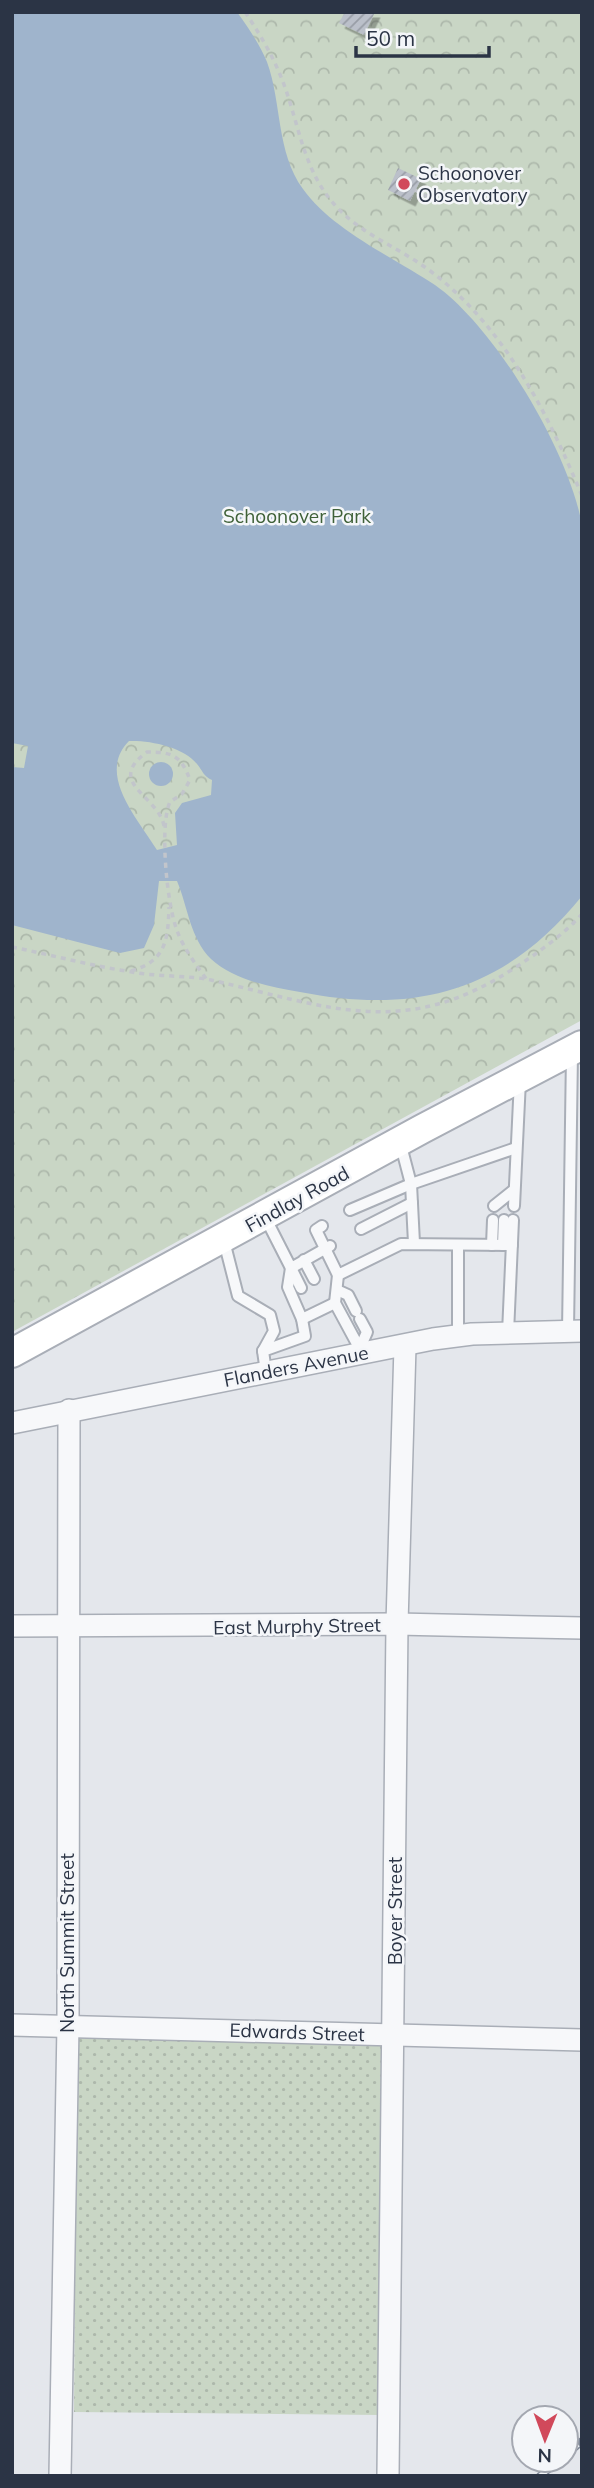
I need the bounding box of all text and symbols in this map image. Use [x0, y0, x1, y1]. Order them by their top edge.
scale bar [356, 14, 489, 58]
text: 50 m [366, 25, 415, 51]
place label: Schoonover Observatory [418, 161, 528, 207]
marker: Schoonover Observatory [396, 176, 412, 192]
park label: Schoonover Park [223, 504, 371, 528]
street label: Findlay Road [241, 1161, 353, 1237]
street label: Flanders Avenue [222, 1340, 370, 1392]
street label: East Murphy Street [213, 1613, 381, 1639]
street label: North Summit Street [55, 1853, 79, 2033]
street label: Boyer Street [383, 1857, 407, 1965]
street label: Edwards Street [229, 2018, 365, 2046]
north arrow [510, 2404, 580, 2474]
text: N [537, 2444, 552, 2468]

